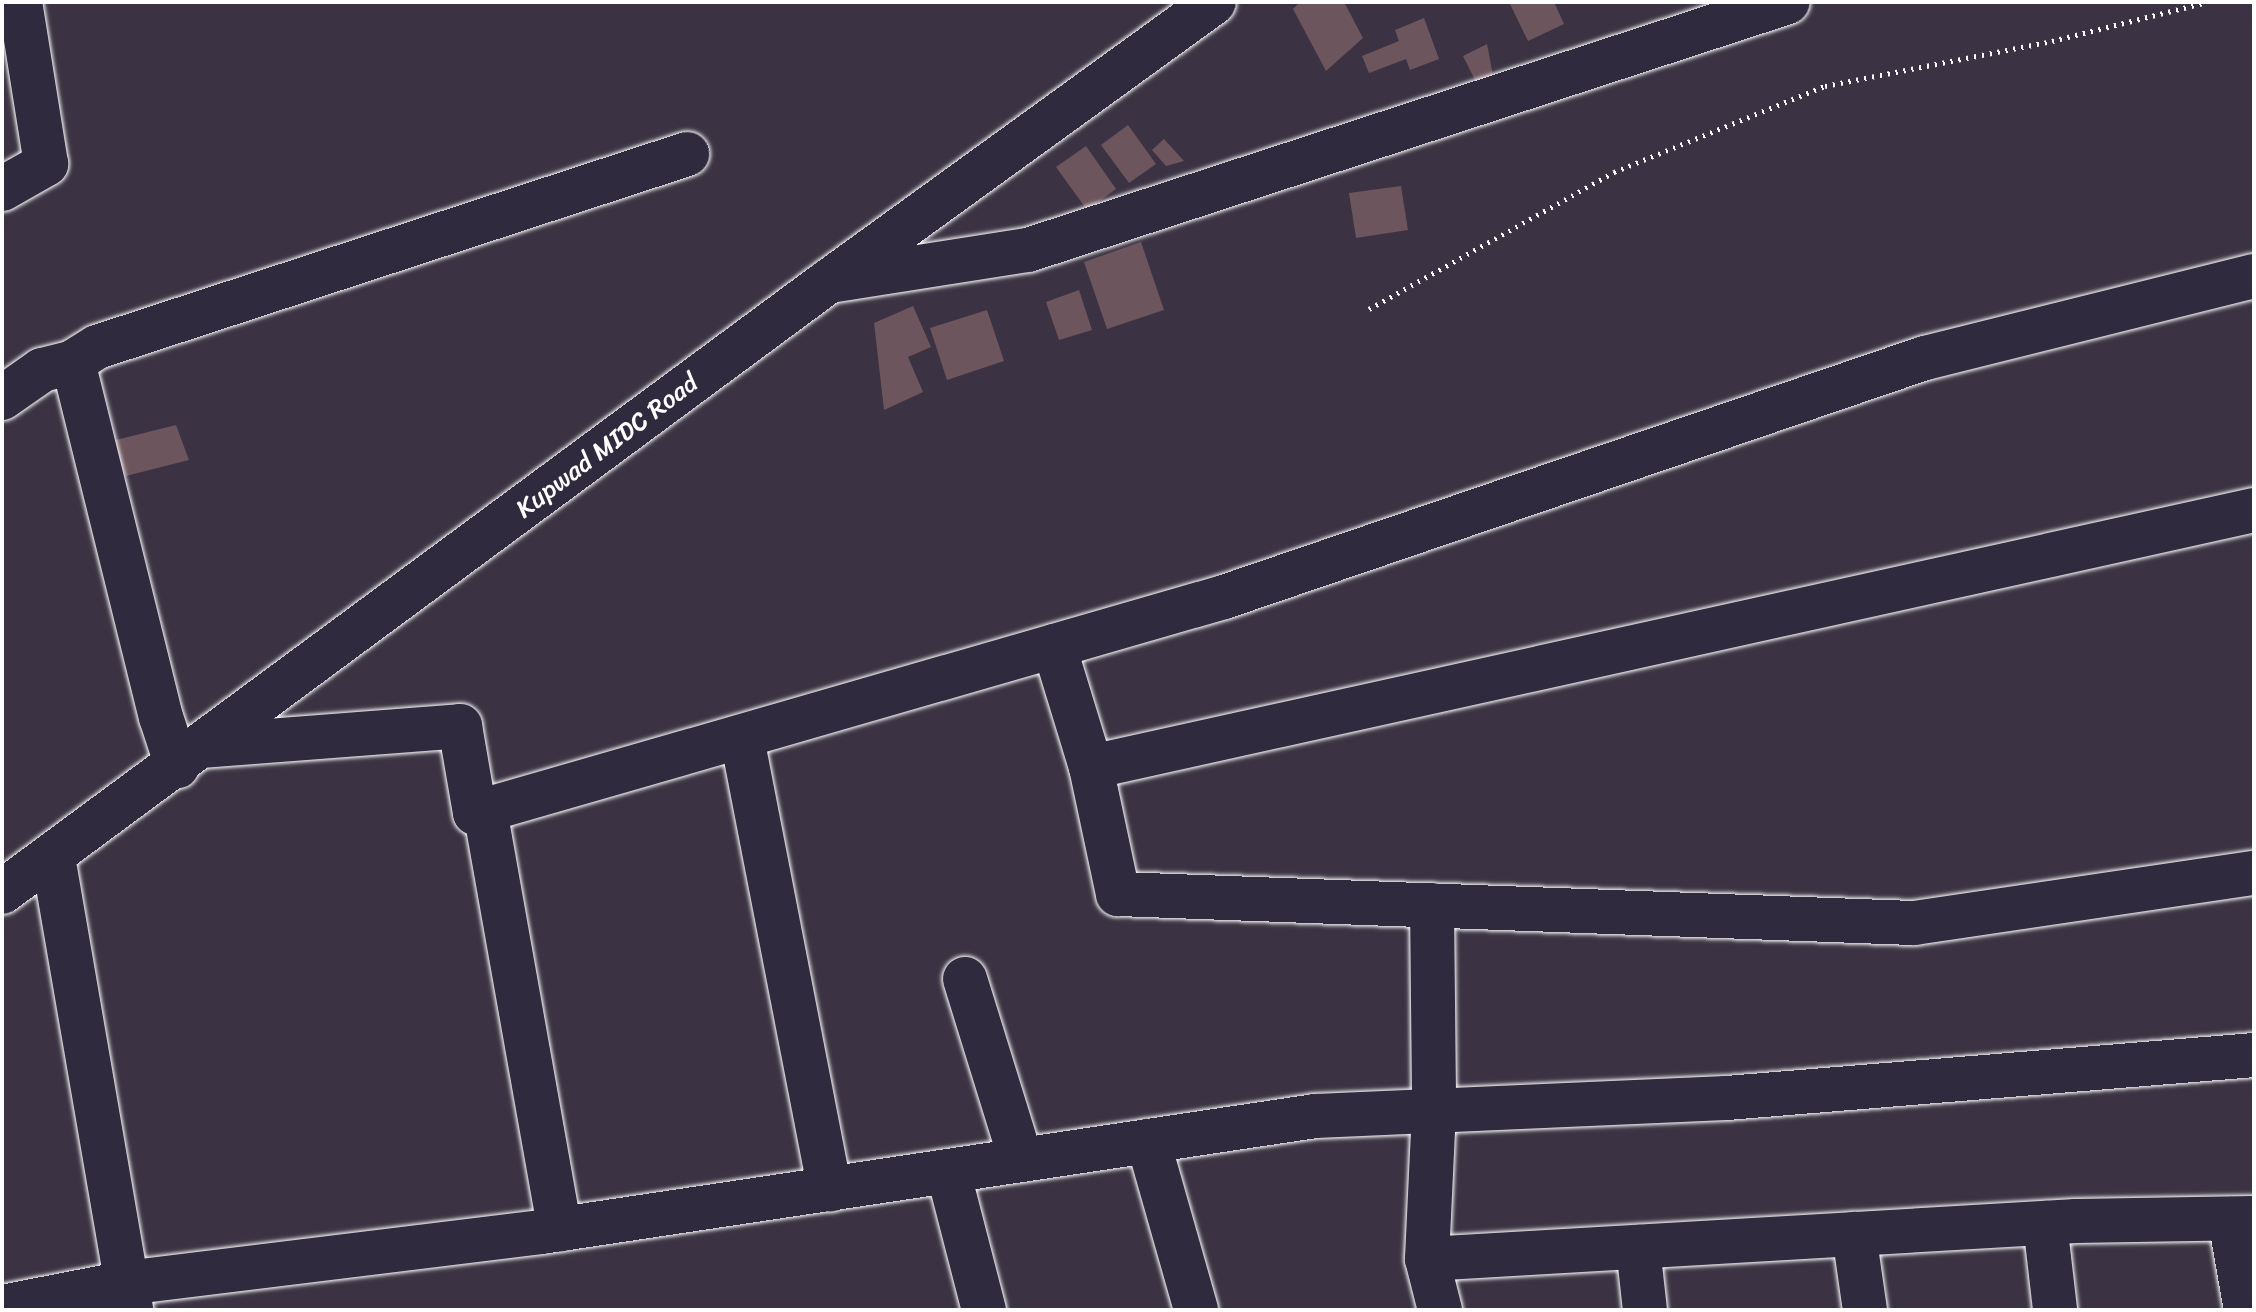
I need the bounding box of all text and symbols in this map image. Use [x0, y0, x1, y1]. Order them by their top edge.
street label: Kupwad MIDC Road [510, 367, 704, 525]

